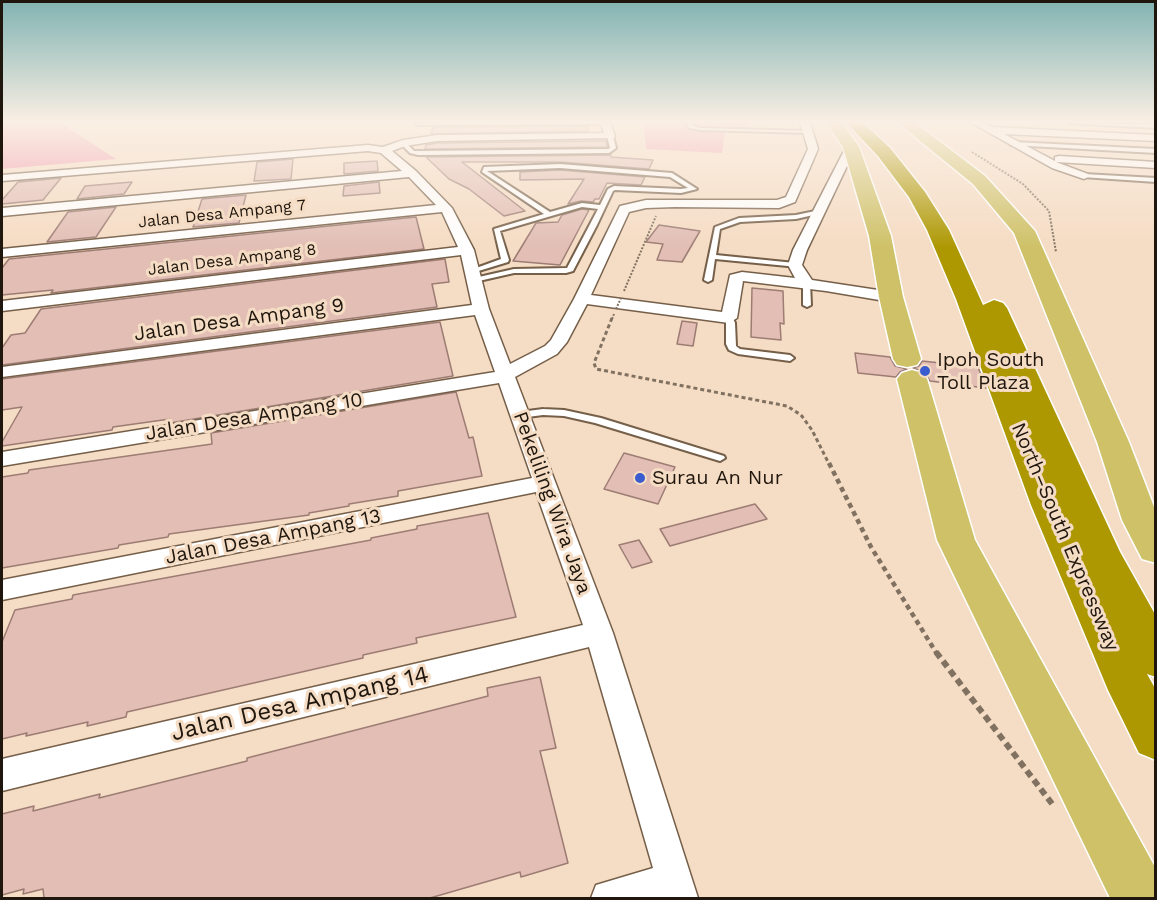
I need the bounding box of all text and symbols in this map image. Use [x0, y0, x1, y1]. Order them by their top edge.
street label: Jalan Desa Ampang 7 [137, 196, 307, 232]
street label: Jalan Desa Ampang 8 [147, 240, 317, 280]
street label: Jalan Desa Ampang 9 [132, 293, 346, 347]
place label: Ipoh South Toll Plaza [937, 348, 1044, 395]
marker: Ipoh South Toll Plaza [918, 364, 932, 378]
street label: Jalan Desa Ampang 10 [144, 388, 364, 446]
street label: Pekeliling Wira Jaya [508, 408, 596, 598]
street label: North–South Expressway [1006, 419, 1124, 655]
place label: Surau An Nur [652, 466, 783, 490]
marker: Surau An Nur [633, 471, 647, 485]
street label: Jalan Desa Ampang 13 [163, 504, 383, 570]
street label: Jalan Desa Ampang 14 [168, 660, 432, 748]

